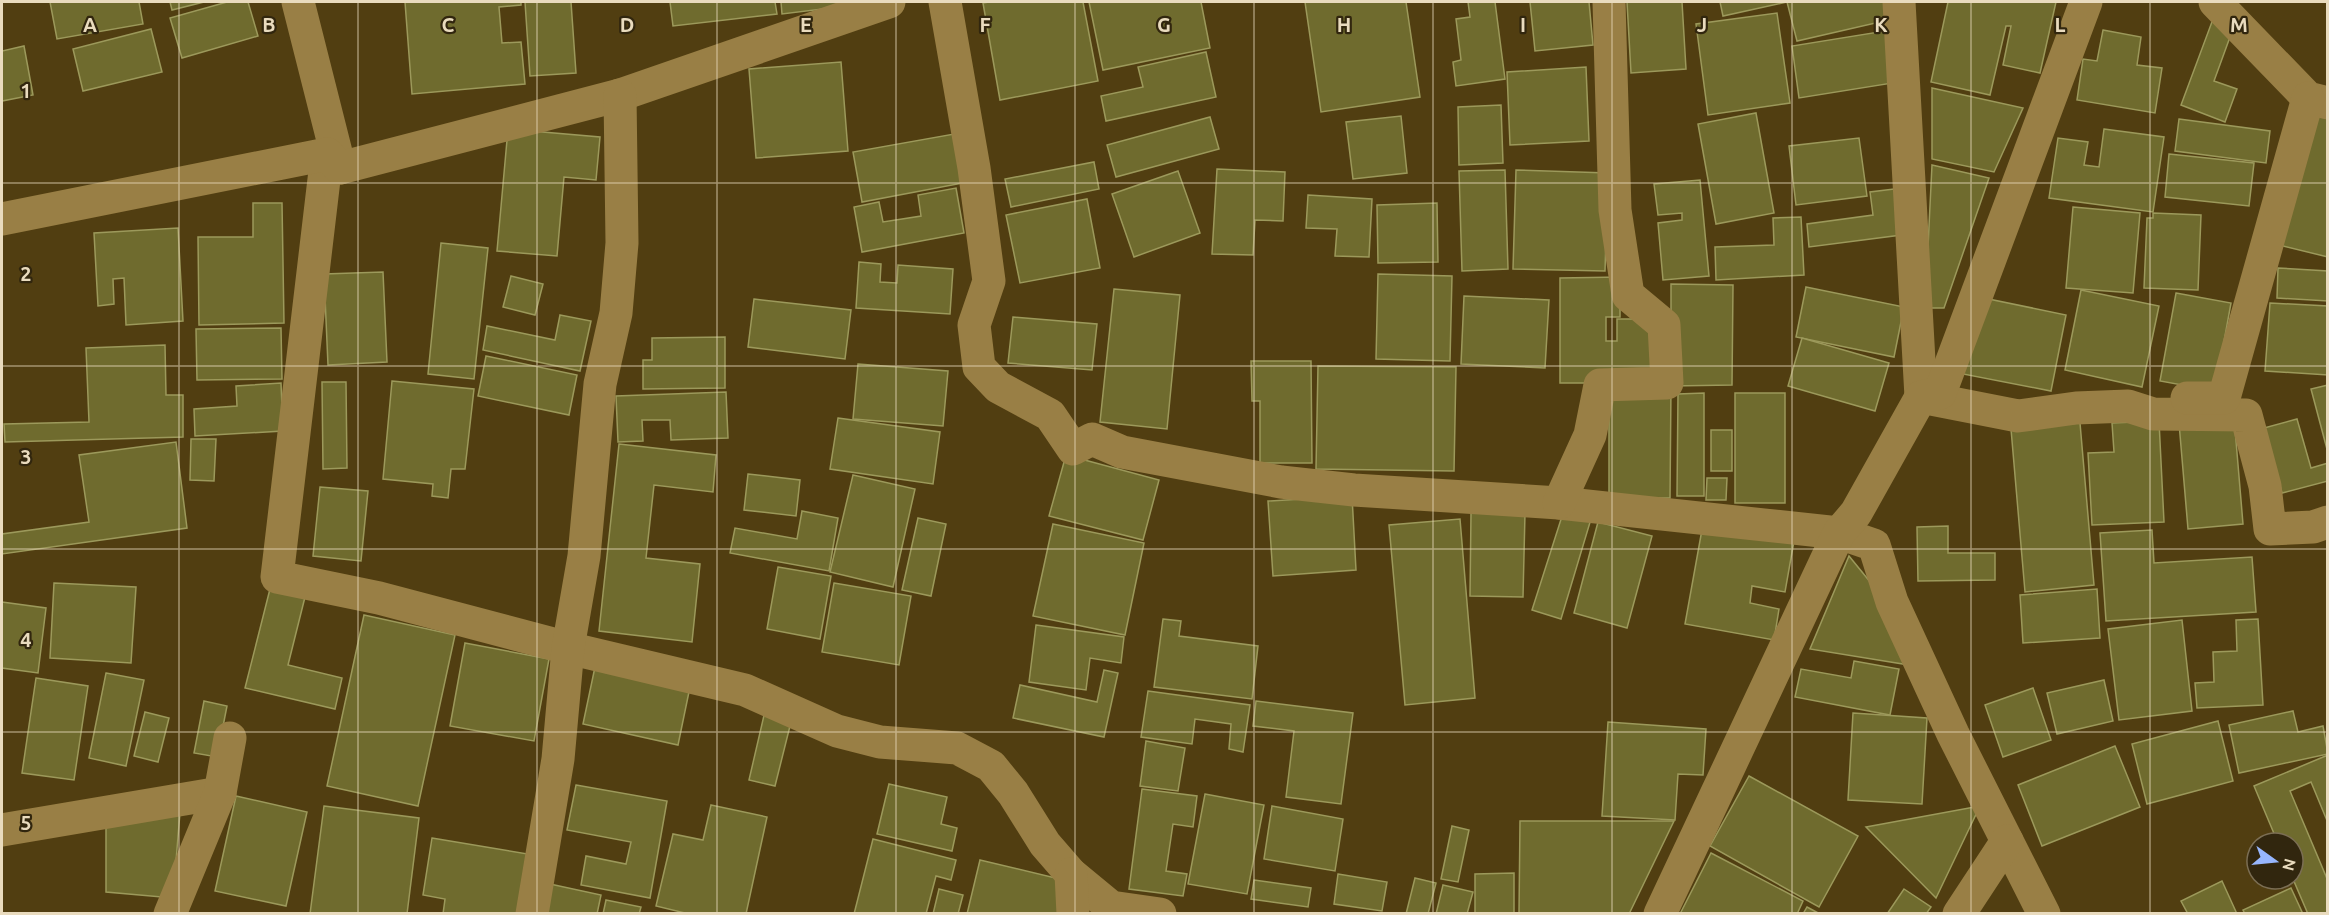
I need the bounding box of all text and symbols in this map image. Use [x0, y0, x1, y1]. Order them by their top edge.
text: A [83, 13, 97, 36]
text: B [262, 13, 276, 36]
text: C [442, 13, 455, 36]
text: D [620, 13, 634, 36]
text: E [800, 13, 812, 36]
text: F [979, 13, 991, 36]
text: G [1157, 13, 1171, 36]
text: H [1337, 13, 1351, 36]
text: I [1520, 13, 1526, 36]
text: J [1697, 13, 1707, 36]
text: K [1874, 13, 1888, 36]
text: L [2055, 13, 2066, 36]
text: M [2230, 13, 2248, 36]
text: 1 [20, 79, 32, 102]
text: 2 [20, 262, 32, 285]
text: 3 [20, 445, 32, 468]
text: 4 [20, 628, 32, 651]
text: 5 [20, 811, 32, 834]
north arrow [2245, 831, 2305, 891]
text: N [2279, 857, 2300, 873]

